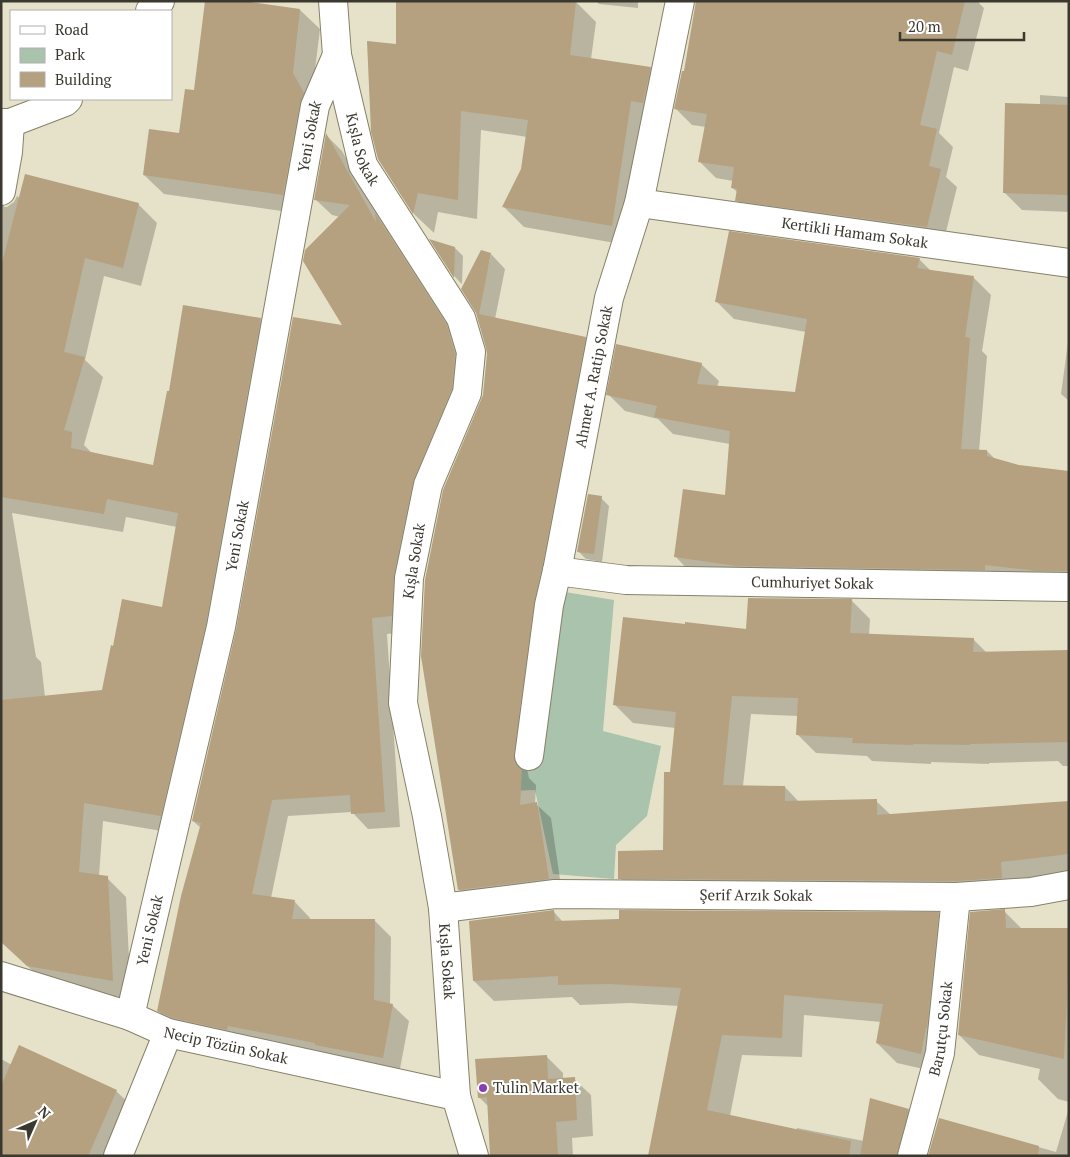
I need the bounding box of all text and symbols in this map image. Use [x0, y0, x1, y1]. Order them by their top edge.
legend [10, 10, 172, 100]
scale bar [900, 10, 1024, 42]
text: 20 m [908, 16, 941, 36]
text: Road [55, 19, 88, 39]
text: Park [55, 44, 85, 64]
text: Building [55, 69, 113, 89]
street label: Yeni Sokak [292, 97, 325, 174]
street label: Kışla Sokak [342, 111, 385, 189]
street label: Kertikli Hamam Sokak [780, 212, 930, 252]
street label: Ahmet A. Ratip Sokak [570, 303, 616, 450]
street label: Yeni Sokak [220, 498, 253, 573]
street label: Kışla Sokak [397, 521, 429, 600]
street label: Cumhuriyet Sokak [751, 571, 874, 593]
street label: Şerif Arzık Sokak [700, 884, 813, 905]
street label: Yeni Sokak [131, 892, 167, 968]
street label: Kışla Sokak [435, 923, 460, 1000]
street label: Barutçu Sokak [923, 980, 956, 1078]
street label: Necip Tözün Sokak [162, 1021, 290, 1068]
place label: Tulin Market [493, 1077, 579, 1097]
marker: Tulin Market [477, 1082, 489, 1094]
north arrow [10, 1097, 60, 1147]
text: N [34, 1102, 55, 1123]

